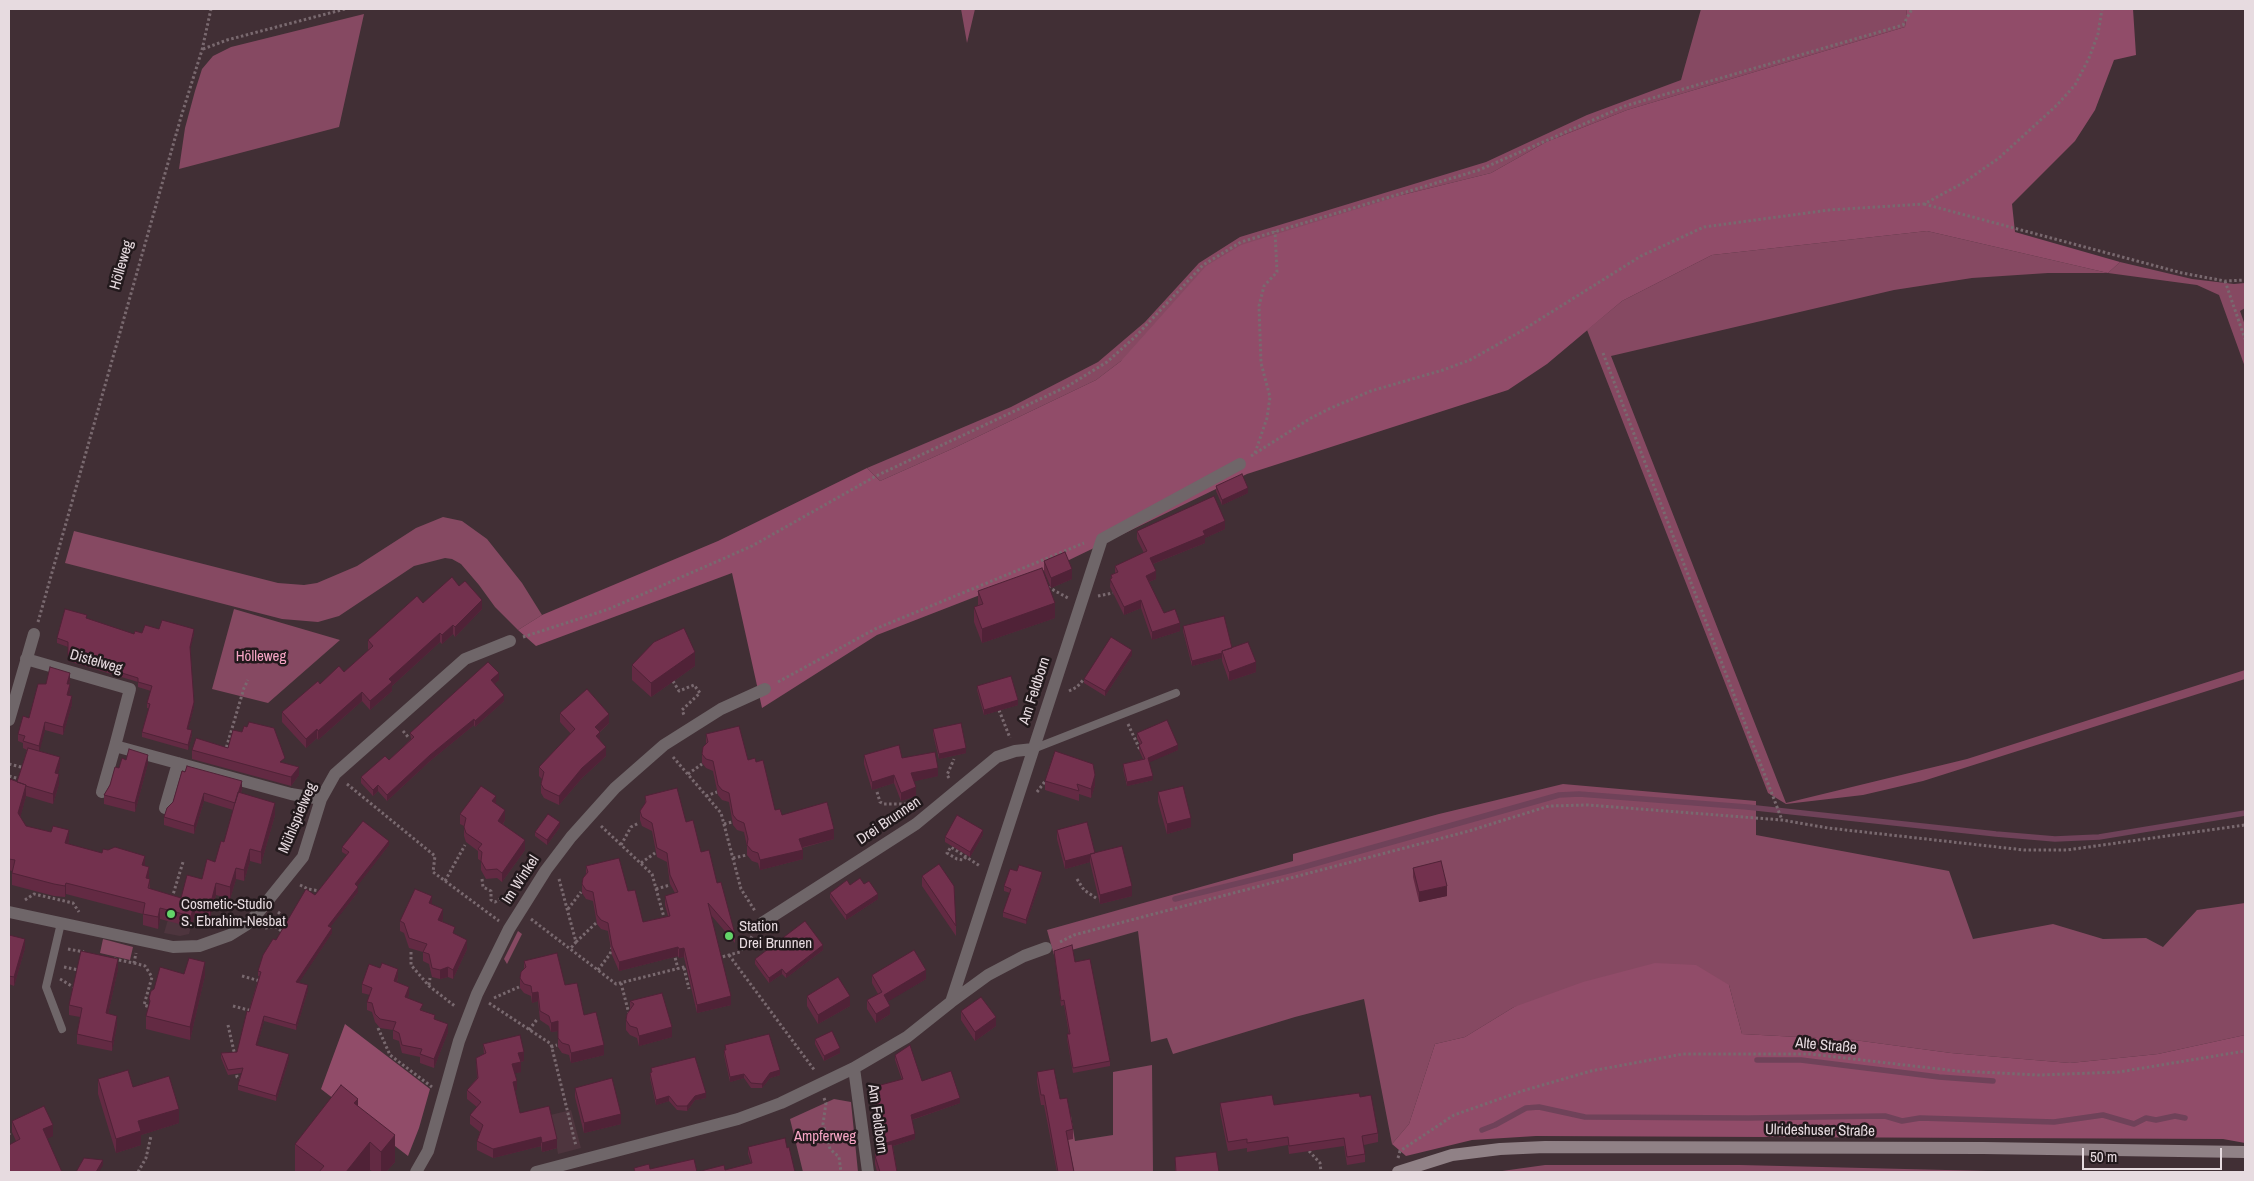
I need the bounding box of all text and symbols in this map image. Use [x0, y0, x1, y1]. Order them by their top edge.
street label: Hölleweg [106, 238, 138, 292]
street label: Distelweg [68, 646, 124, 678]
park label: Hölleweg [236, 648, 286, 666]
street label: Am Feldborn [1016, 655, 1054, 727]
street label: Mühlspielweg [275, 780, 321, 856]
street label: Drei Brunnen [854, 793, 924, 849]
street label: Im Winkel [499, 852, 543, 908]
place label: Cosmetic-Studio S. Ebrahim-Nesbat [181, 896, 286, 931]
marker: Cosmetic-Studio S. Ebrahim-Nesbat [165, 908, 177, 920]
place label: Station Drei Brunnen [739, 918, 812, 953]
marker: Station Drei Brunnen [723, 930, 735, 942]
street label: Alte Straße [1795, 1034, 1857, 1058]
street label: Am Feldborn [863, 1083, 891, 1155]
street label: Ulrideshuser Straße [1765, 1121, 1875, 1141]
park label: Ampferweg [794, 1128, 856, 1146]
scale bar [2084, 1138, 2224, 1170]
text: 50 m [2090, 1146, 2117, 1167]

